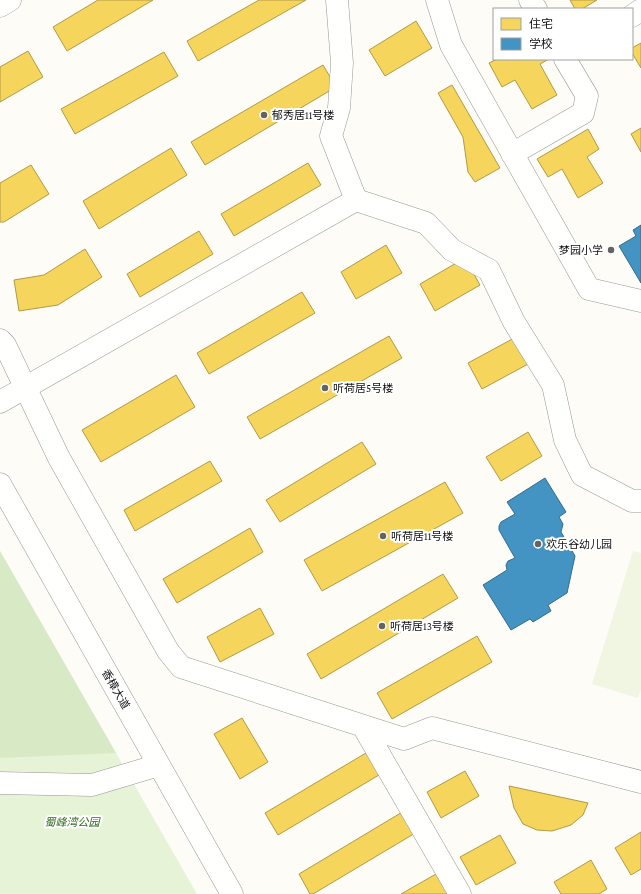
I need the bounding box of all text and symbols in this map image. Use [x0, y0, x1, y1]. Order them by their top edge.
legend [493, 8, 633, 60]
text: 住宅 [529, 17, 553, 31]
text: 学校 [529, 37, 553, 51]
place label: 郁秀居11号楼 [272, 109, 334, 121]
marker: 郁秀居11号楼 [259, 110, 269, 120]
place label: 梦园小学 [559, 244, 603, 256]
marker: 梦园小学 [606, 245, 616, 255]
place label: 听荷居5号楼 [333, 382, 393, 394]
marker: 听荷居5号楼 [320, 383, 330, 393]
place label: 听荷居11号楼 [391, 530, 453, 542]
marker: 听荷居11号楼 [378, 531, 388, 541]
place label: 欢乐谷幼儿园 [546, 538, 612, 550]
marker: 欢乐谷幼儿园 [533, 539, 543, 549]
place label: 听荷居13号楼 [390, 620, 454, 632]
marker: 听荷居13号楼 [377, 621, 387, 631]
street label: 香樟大道 [100, 667, 132, 711]
park label: 蜀峰湾公园 [45, 816, 101, 828]

